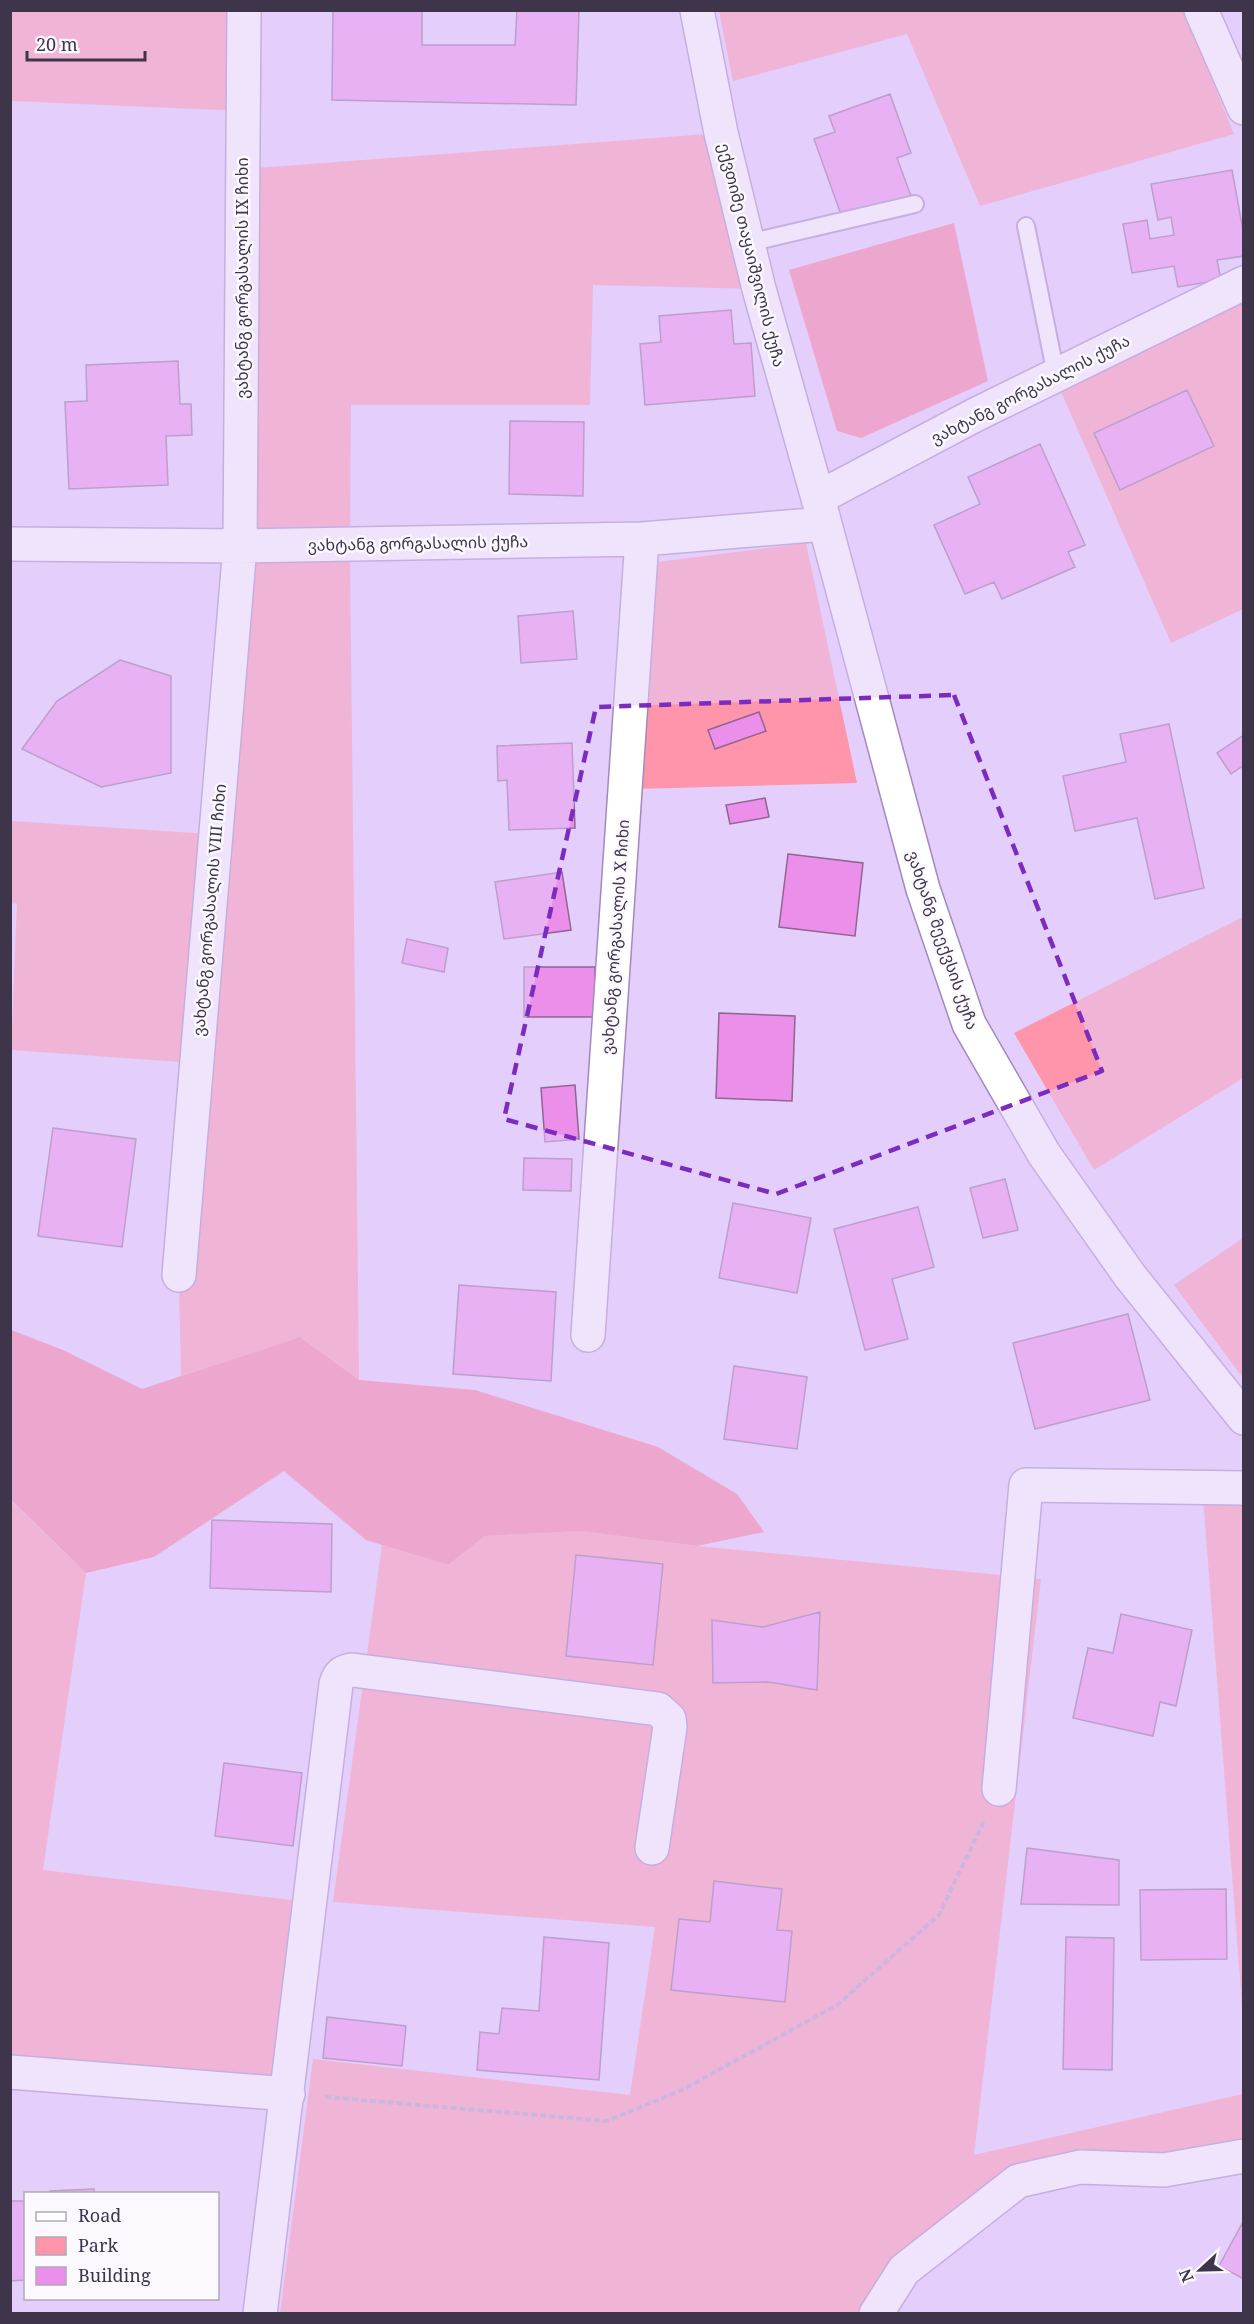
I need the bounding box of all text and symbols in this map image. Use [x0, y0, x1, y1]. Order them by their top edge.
scale bar [27, 24, 146, 62]
text: 20 m [36, 32, 78, 56]
street label: ექვთიმე თაყაიშვილის ქუჩა [713, 141, 791, 369]
street label: ვახტანგ გორგასალის IX ჩიხი [231, 157, 253, 399]
street label: ვახტანგ გორგასალის ქუჩა [927, 329, 1133, 449]
street label: ვახტანგ გორგასალის ქუჩა [308, 530, 528, 556]
street label: ვახტანგ გორგასალის VIII ჩიხი [187, 783, 231, 1037]
street label: ვახტანგ გორგასალის X ჩიხი [596, 819, 634, 1055]
street label: ვახტანგ მეექვსის ქუჩა [902, 847, 984, 1033]
legend [24, 2192, 219, 2300]
text: Road [78, 2203, 121, 2227]
text: Park [78, 2233, 118, 2257]
north arrow [1170, 2240, 1230, 2300]
text: Building [78, 2263, 151, 2287]
text: N [1173, 2265, 1199, 2286]

